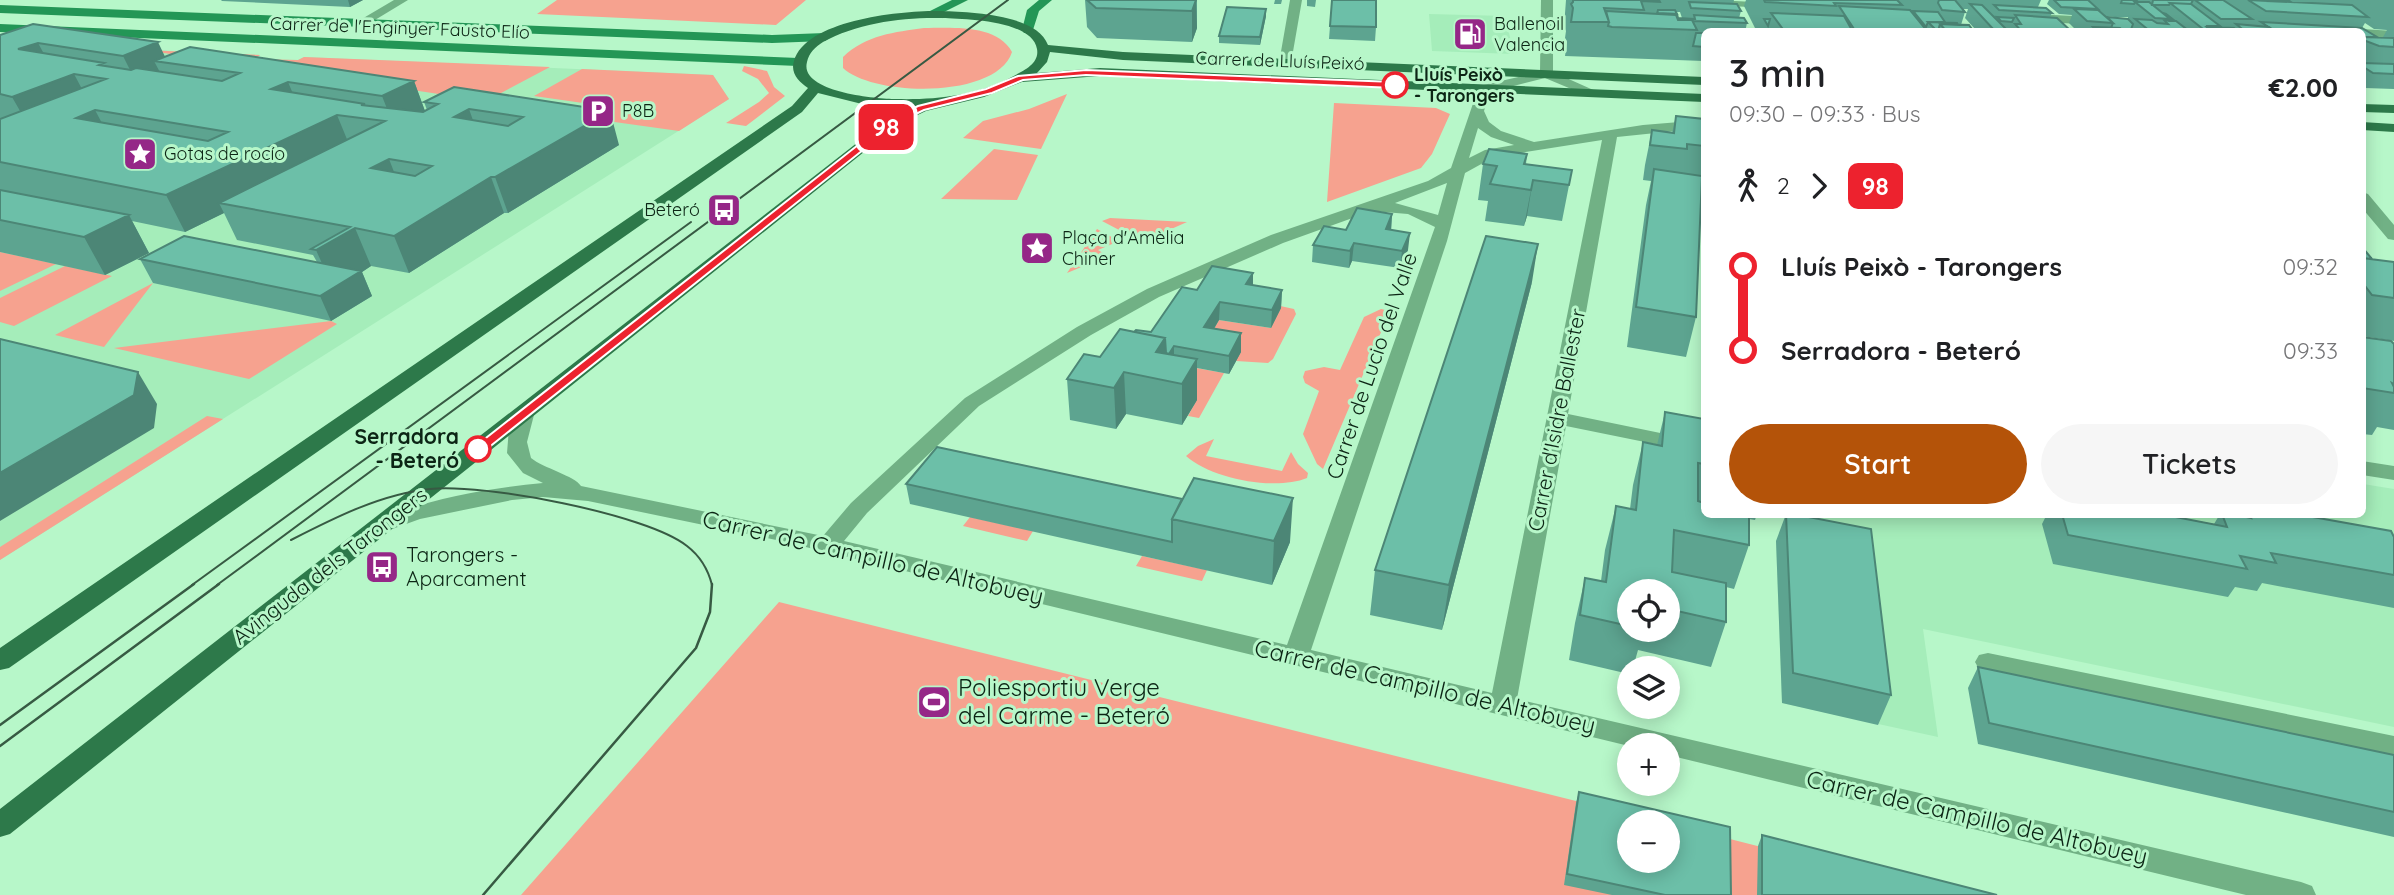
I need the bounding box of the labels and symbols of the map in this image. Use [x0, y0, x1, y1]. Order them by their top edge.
street label: Carrer de l'Enginyer Fausto Elío [270, 11, 530, 44]
place label: Ballenoil Valencia [1494, 12, 1565, 56]
fuel station icon: Ballenoil Valencia [1451, 15, 1489, 53]
street label: Carrer de Lluís Peixó [1195, 46, 1365, 75]
place label: Lluís Peixò - Tarongers [1414, 63, 1515, 107]
marker: Lluís Peixò - Tarongers [1382, 72, 1408, 98]
parking icon: P8B [579, 92, 617, 130]
place label: P8B [622, 99, 654, 122]
line badge: 98 [854, 104, 917, 150]
place icon: Gotas de rocío [121, 135, 159, 173]
place label: Gotas de rocío [164, 142, 285, 165]
bus stop icon: Beteró [705, 191, 743, 229]
place label: Beteró [644, 198, 700, 221]
place label: Plaça d'Amèlia Chiner [1062, 226, 1184, 270]
place icon: Plaça d'Amèlia Chiner [1018, 229, 1056, 267]
street label: Carrer de Lucio del Valle [1320, 249, 1422, 482]
street label: Carrer d'Isidre Ballester [1522, 306, 1590, 534]
place label: Serradora - Beteró [355, 423, 459, 473]
marker: Serradora - Beteró [465, 436, 491, 462]
street label: Avinguda dels Tarongers [227, 481, 432, 649]
street label: Carrer de Campillo de Altobuey [700, 503, 1047, 611]
place label: Tarongers - Aparcament [406, 541, 527, 591]
bus stop icon: Tarongers - Aparcament [363, 548, 401, 586]
street label: Carrer de Campillo de Altobuey [1252, 632, 1599, 740]
place label: Poliesportiu Verge del Carme - Beteró [958, 672, 1170, 730]
sports icon: Poliesportiu Verge del Carme - Beteró [915, 683, 953, 721]
street label: Carrer de Campillo de Altobuey [1804, 763, 2151, 871]

